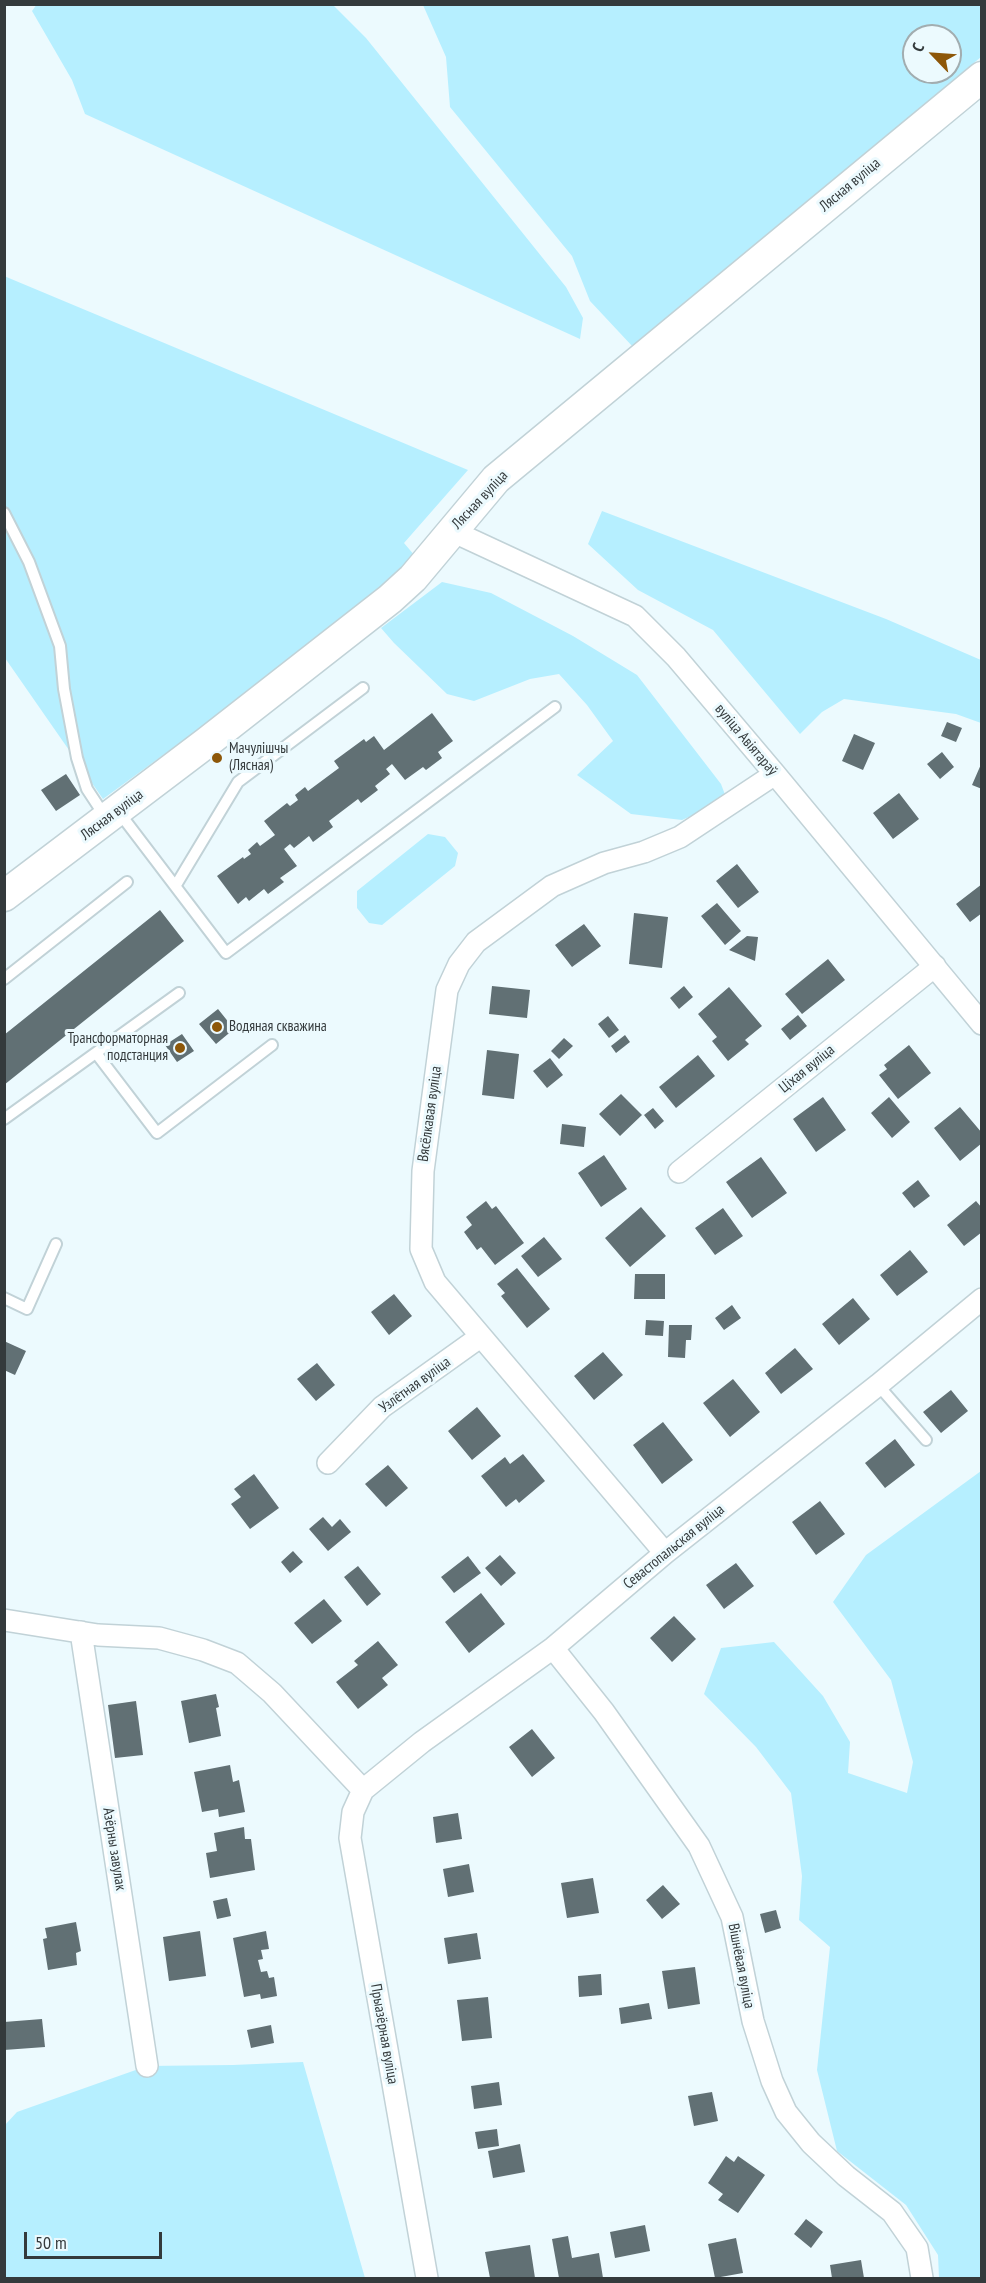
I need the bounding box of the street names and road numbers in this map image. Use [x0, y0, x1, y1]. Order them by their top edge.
street label: Лясная вуліца [816, 154, 884, 216]
street label: Лясная вуліца [448, 467, 512, 533]
street label: вуліца Авіятараў [711, 701, 781, 779]
street label: Лясная вуліца [77, 786, 147, 844]
street label: Ціхая вуліца [776, 1041, 838, 1097]
street label: Вясёлкавая вуліца [414, 1065, 446, 1163]
street label: Узлётная вуліца [376, 1353, 454, 1417]
street label: Севастопальская вуліца [620, 1501, 728, 1593]
street label: Азёрны завулак [99, 1806, 129, 1892]
street label: Вішнёвая вуліца [724, 1922, 758, 2010]
street label: Прыазёрная вуліца [366, 1982, 402, 2086]

